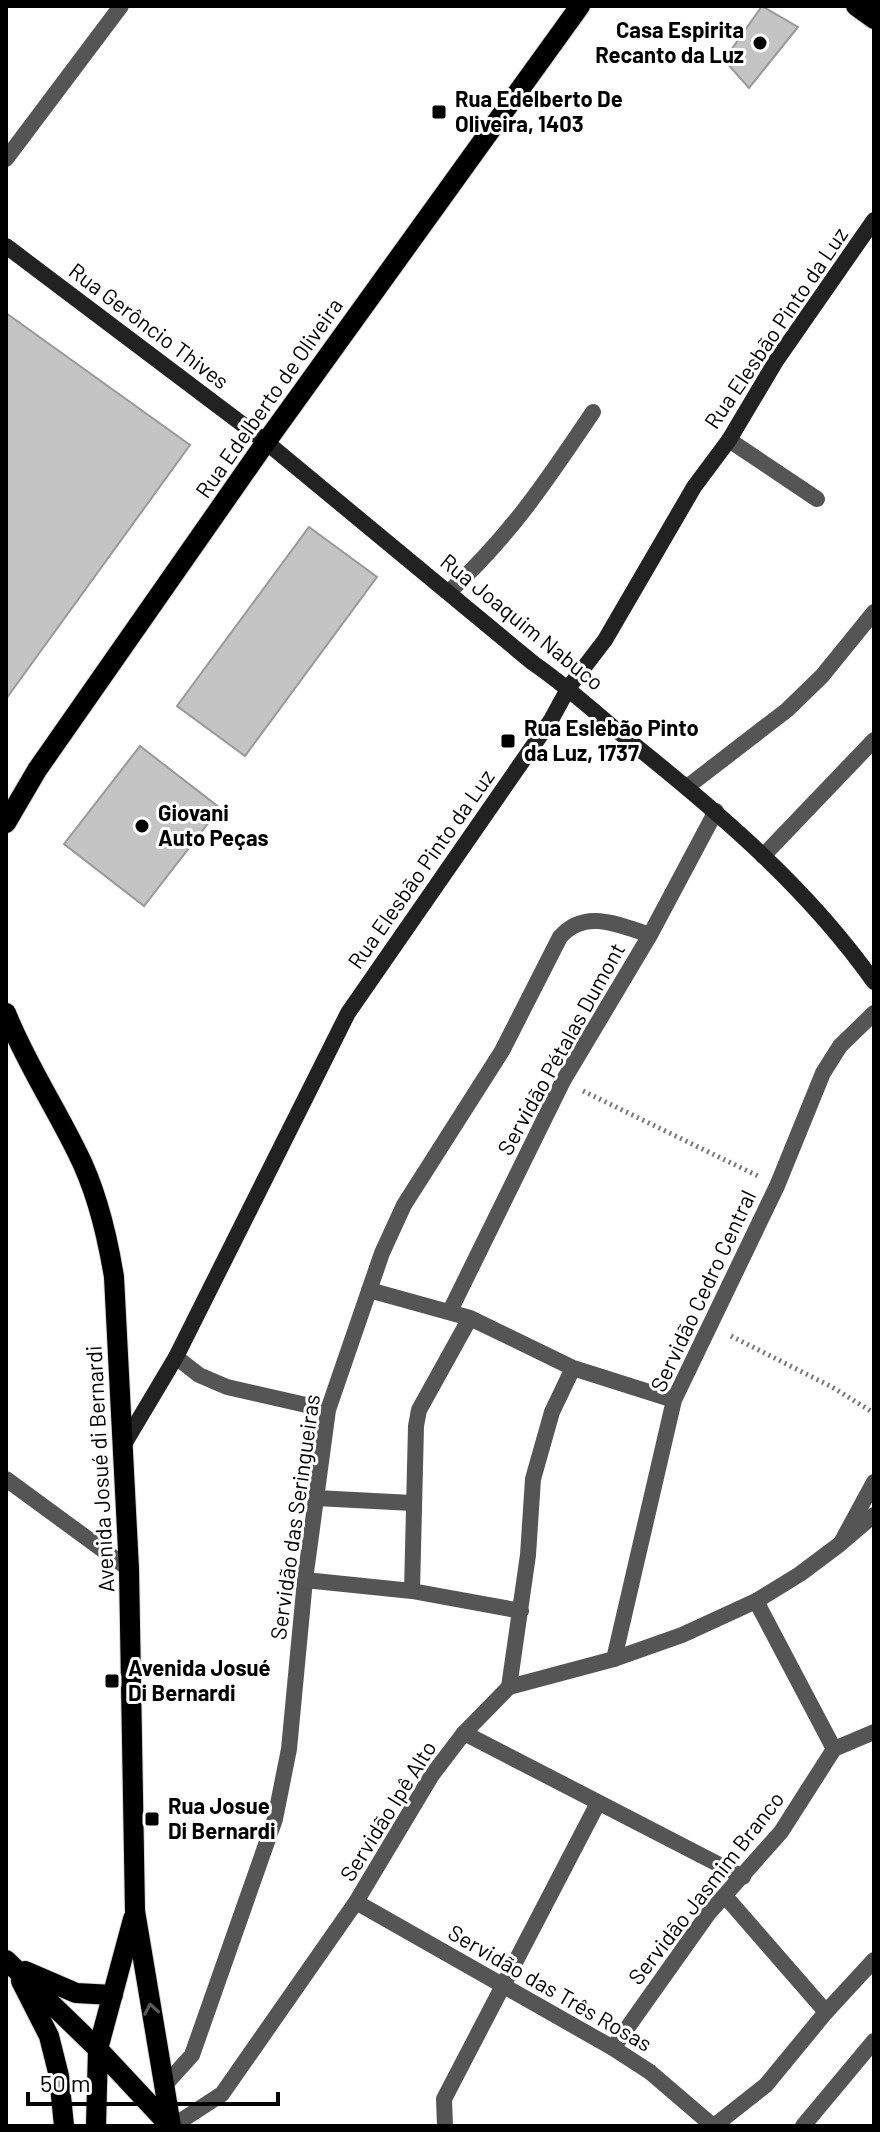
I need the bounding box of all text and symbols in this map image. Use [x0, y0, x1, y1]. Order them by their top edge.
place label: Casa Espirita Recanto da Luz [595, 16, 744, 67]
marker: Casa Espirita Recanto da Luz [751, 34, 769, 52]
place label: Rua Edelberto De Oliveira, 1403 [455, 85, 623, 136]
marker: Rua Edelberto De Oliveira, 1403 [430, 103, 448, 121]
street label: Rua Elesbão Pinto da Luz [698, 222, 852, 433]
street label: Rua Gerôncio Thives [65, 257, 235, 394]
street label: Rua Edelberto de Oliveira [189, 292, 347, 502]
street label: Rua Joaquim Nabuco [436, 547, 609, 695]
place label: Rua Eslebão Pinto da Luz, 1737 [524, 714, 699, 765]
marker: Rua Eslebão Pinto da Luz, 1737 [499, 732, 517, 750]
street label: Rua Elesbão Pinto da Luz [342, 764, 499, 973]
place label: Giovani Auto Peças [158, 799, 269, 850]
marker: Giovani Auto Peças [133, 817, 151, 835]
street label: Servidão Pétalas Dumont [491, 938, 629, 1159]
street label: Servidão Cedro Central [644, 1186, 760, 1395]
street label: Avenida Josué di Bernardi [80, 1345, 118, 1593]
street label: Servidão das Seringueiras [264, 1392, 324, 1641]
place label: Avenida Josué Di Bernardi [128, 1654, 271, 1705]
marker: Avenida Josué Di Bernardi [103, 1672, 121, 1690]
street label: Servidão Ipê Alto [334, 1735, 441, 1885]
street label: Servidão Jasmim Branco [622, 1786, 789, 1989]
place label: Rua Josue Di Bernardi [168, 1792, 276, 1843]
marker: Rua Josue Di Bernardi [143, 1810, 161, 1828]
street label: Servidão das Três Rosas [444, 1918, 657, 2056]
one-way arrow [144, 2002, 161, 2016]
scale bar [28, 2056, 278, 2106]
text: 50 m [40, 2068, 91, 2097]

